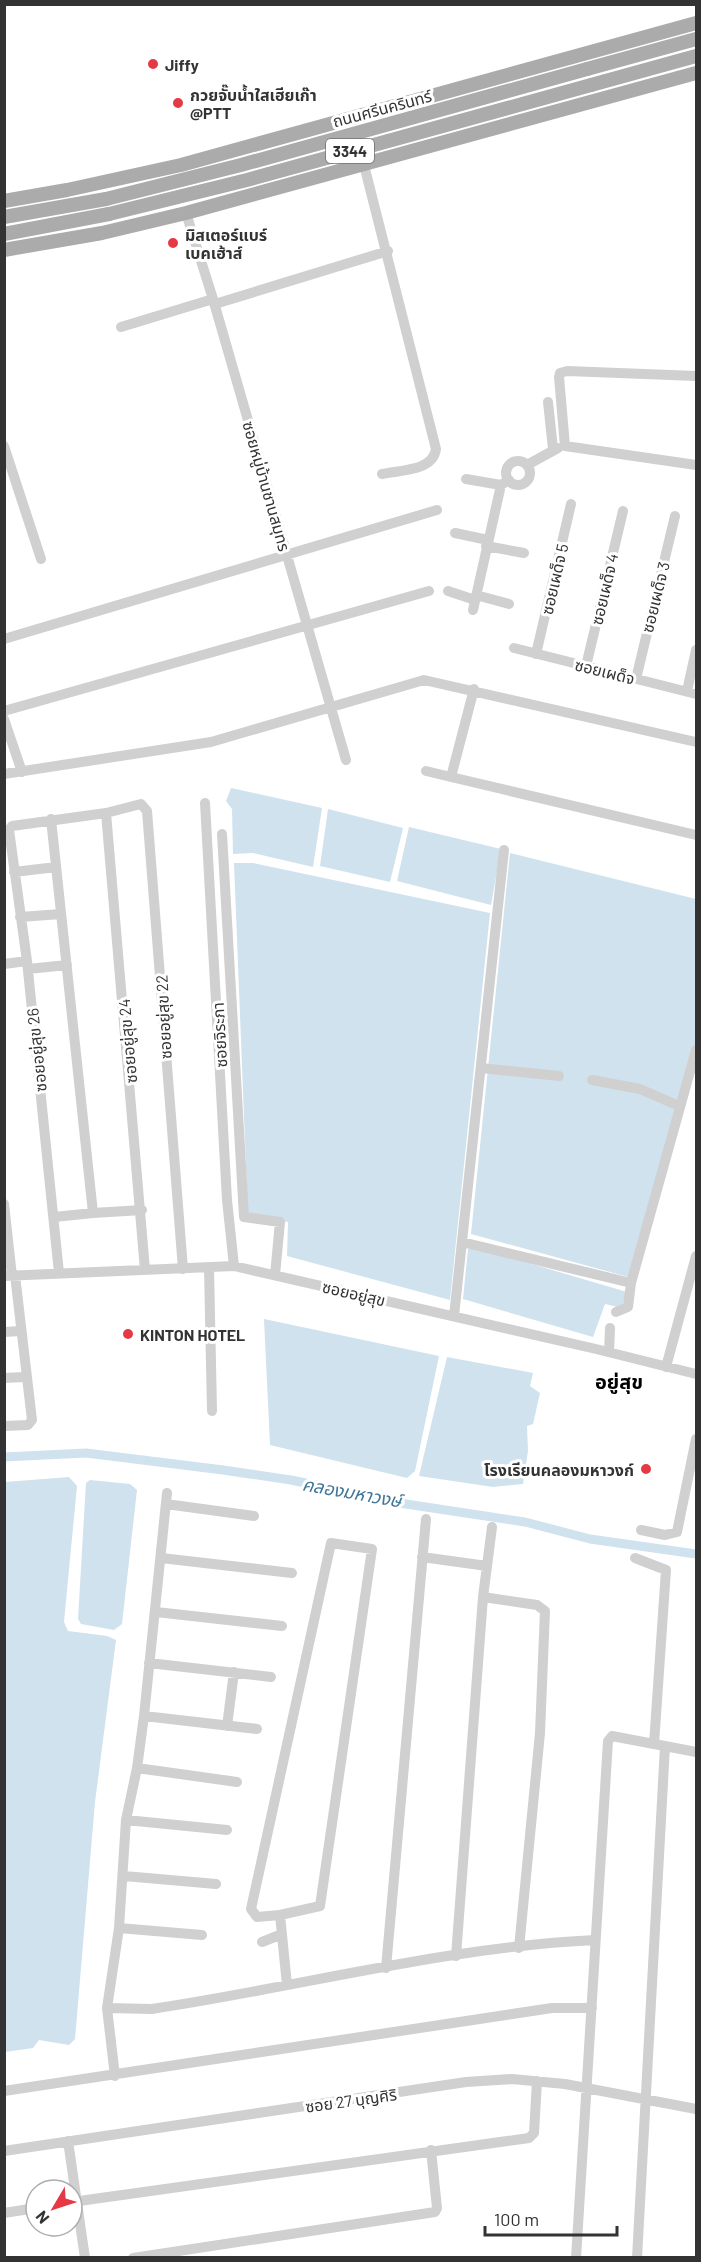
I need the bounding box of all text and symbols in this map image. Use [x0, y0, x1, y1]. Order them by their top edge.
place label: Jiffy [165, 55, 199, 74]
marker: Jiffy [146, 57, 160, 71]
place label: กวยจั๊บน้ำใสเฮียเก๊า @PTT [190, 84, 317, 122]
street label: ถนนศรีนครินทร์ [330, 85, 434, 130]
marker: กวยจั๊บน้ำใสเฮียเก๊า @PTT [171, 96, 185, 110]
road number: 3344 [326, 139, 374, 163]
place label: มิสเตอร์แบร์ เบคเฮ้าส์ [185, 225, 267, 262]
marker: มิสเตอร์แบร์ เบคเฮ้าส์ [166, 236, 180, 250]
street label: ซอยหมู่บ้านชานสมุทร [238, 419, 295, 554]
street label: ซอยเผด็จ 5 [537, 542, 571, 616]
street label: ซอยเผด็จ 4 [587, 551, 621, 627]
street label: ซอยเผด็จ 3 [637, 560, 673, 634]
street label: ซอยเผด็จ [573, 654, 637, 688]
street label: ซอยอยู่สุข 22 [151, 974, 176, 1060]
street label: ซอยอยู่สุข 24 [114, 998, 141, 1084]
street label: ซอยจิระภา [208, 1002, 230, 1068]
street label: ซอยอยู่สุข 26 [22, 1007, 51, 1093]
street label: ซอยอยู่สุข [320, 1277, 387, 1310]
place label: KINTON HOTEL [140, 1325, 245, 1344]
marker: KINTON HOTEL [121, 1327, 135, 1341]
district label: อยู่สุข [595, 1369, 643, 1394]
place label: โรงเรียนคลองมหาวงก์ [484, 1460, 634, 1479]
marker: โรงเรียนคลองมหาวงก์ [639, 1462, 653, 1476]
water label: คลองมหาวงษ์ [301, 1472, 406, 1512]
street label: ซอย 27 บุญศิริ [304, 2084, 398, 2117]
north arrow [24, 2178, 84, 2238]
scale bar [485, 2199, 617, 2237]
text: N [31, 2208, 53, 2228]
text: 100 m [494, 2208, 539, 2230]

